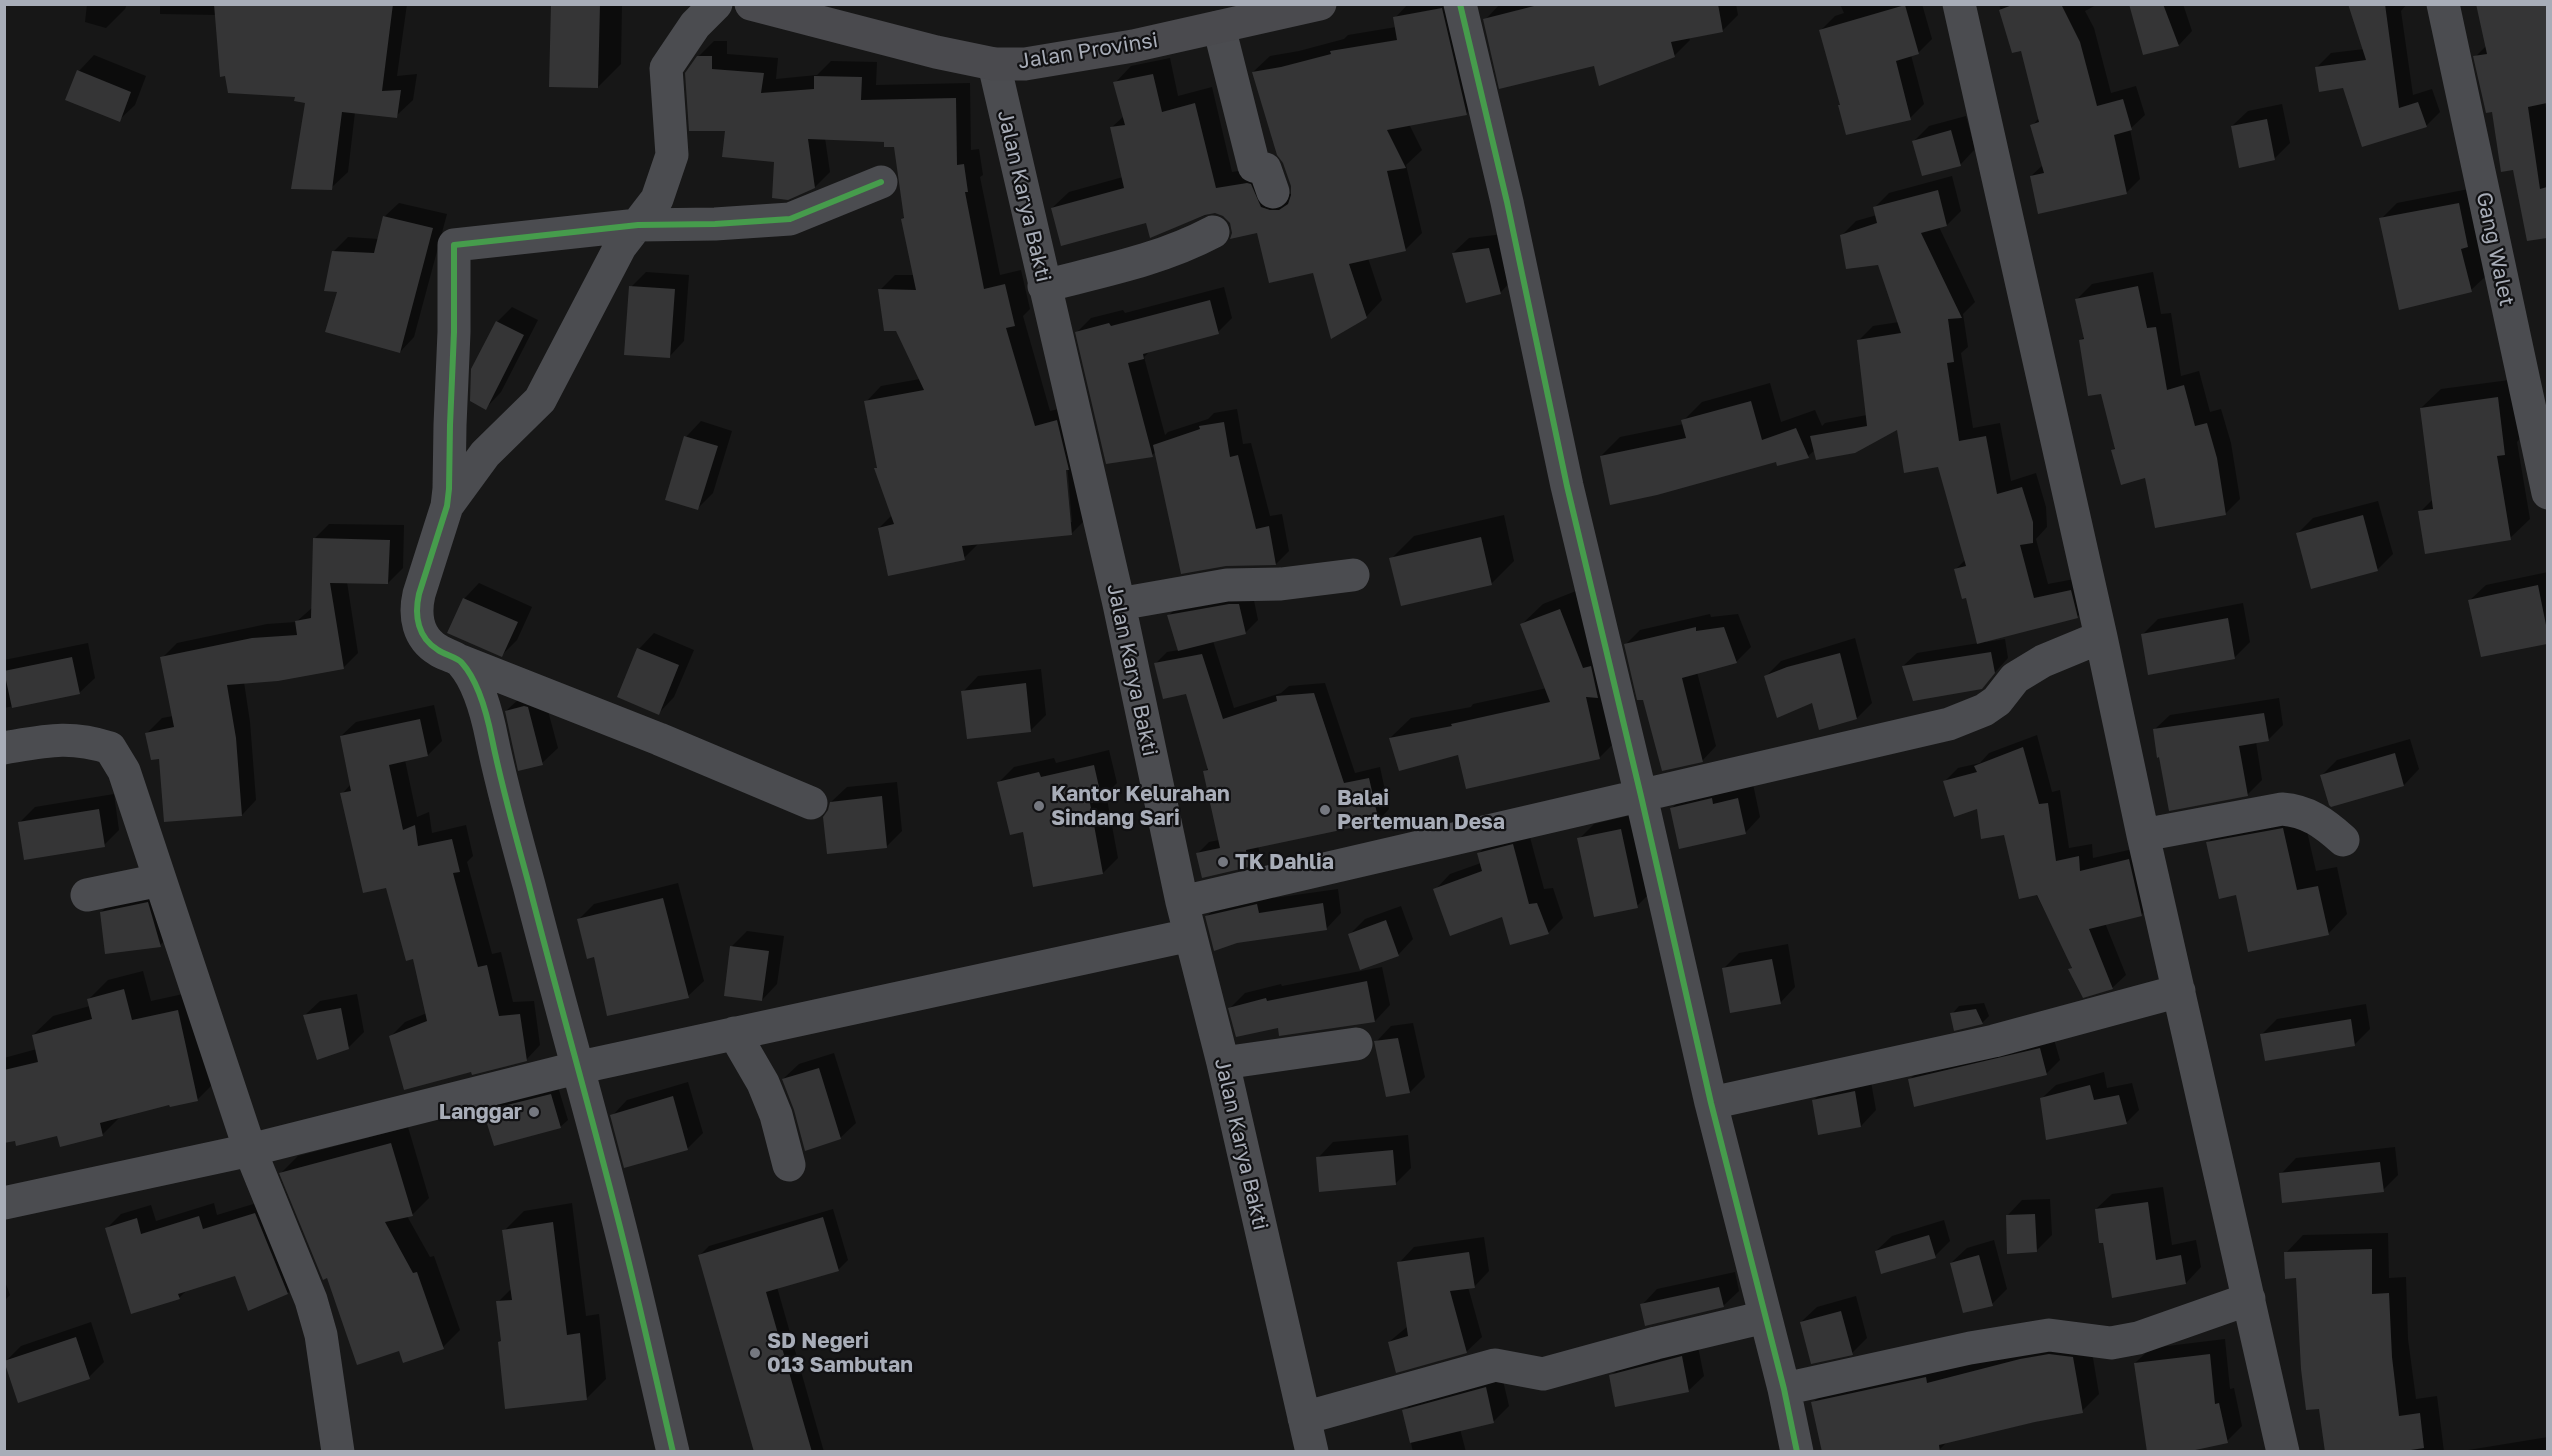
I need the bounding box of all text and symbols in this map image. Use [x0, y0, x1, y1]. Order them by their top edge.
street label: Jalan Provinsi [1016, 28, 1160, 74]
street label: Jalan Karya Bakti [992, 108, 1056, 284]
street label: Gang Walet [2471, 190, 2519, 308]
street label: Jalan Karya Bakti [1101, 581, 1163, 759]
place label: Kantor Kelurahan Sindang Sari [1051, 781, 1230, 831]
place label: Balai Pertemuan Desa [1337, 785, 1505, 835]
marker: Kantor Kelurahan Sindang Sari [1032, 799, 1046, 813]
marker: Balai Pertemuan Desa [1318, 803, 1332, 817]
place label: TK Dahlia [1235, 849, 1334, 875]
marker: TK Dahlia [1216, 855, 1230, 869]
street label: Jalan Karya Bakti [1209, 1056, 1273, 1232]
place label: Langgar [439, 1099, 522, 1125]
marker: Langgar [527, 1105, 541, 1119]
place label: SD Negeri 013 Sambutan [767, 1328, 913, 1378]
marker: SD Negeri 013 Sambutan [748, 1346, 762, 1360]

